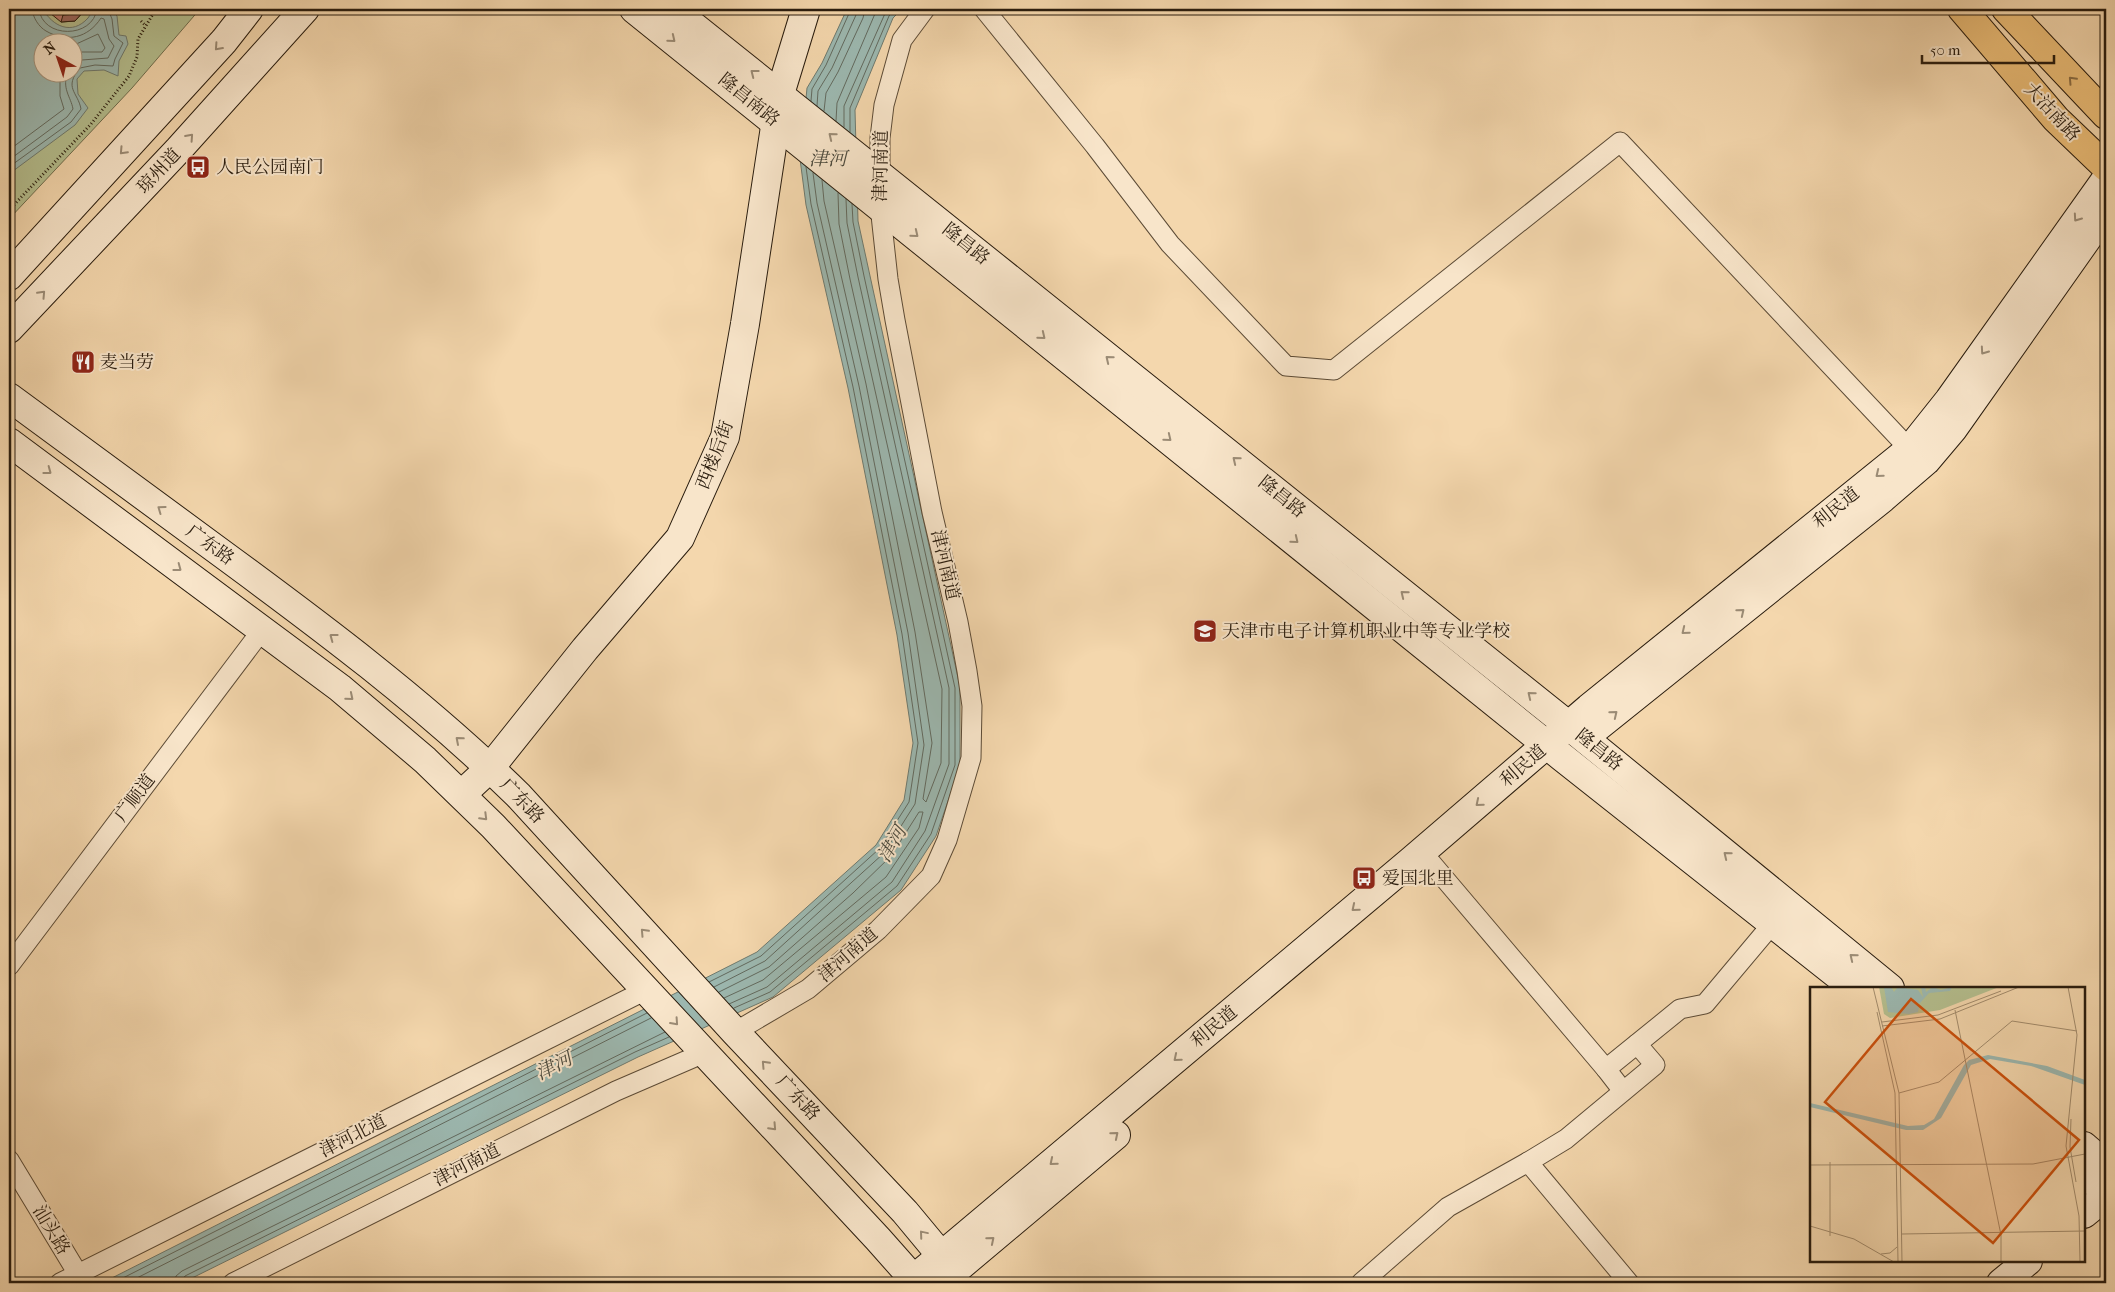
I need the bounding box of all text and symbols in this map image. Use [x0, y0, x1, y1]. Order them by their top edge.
north arrow [32, 32, 82, 82]
scale bar [1922, 32, 2055, 64]
one-way arrow [666, 34, 675, 42]
text: N [40, 38, 60, 58]
text: 50 m [1930, 41, 1961, 59]
one-way arrow [215, 42, 224, 51]
street label: 隆昌南路 [714, 69, 784, 131]
one-way arrow [751, 71, 760, 79]
one-way arrow [2069, 77, 2078, 86]
street label: 大沽南路 [2020, 79, 2084, 145]
street label: 津河南道 [870, 130, 892, 202]
one-way arrow [184, 134, 193, 143]
one-way arrow [829, 134, 838, 142]
street label: 琼州道 [133, 144, 185, 198]
one-way arrow [120, 146, 129, 155]
water label: 津河 [809, 148, 850, 170]
bus stop icon: 人民公园南门 [185, 154, 211, 180]
place label: 人民公园南门 [216, 157, 324, 178]
one-way arrow [2074, 212, 2083, 222]
street label: 隆昌路 [938, 219, 994, 269]
one-way arrow [910, 228, 919, 237]
one-way arrow [36, 290, 45, 299]
one-way arrow [1036, 331, 1045, 339]
one-way arrow [1981, 345, 1990, 355]
restaurant icon: 麦当劳 [70, 349, 96, 375]
place label: 麦当劳 [100, 352, 154, 373]
one-way arrow [1105, 356, 1115, 365]
street label: 西楼后街 [692, 418, 738, 492]
one-way arrow [1162, 433, 1171, 441]
one-way arrow [1233, 458, 1242, 466]
one-way arrow [42, 465, 51, 473]
one-way arrow [1876, 468, 1885, 476]
street label: 隆昌路 [1254, 472, 1310, 522]
street label: 利民道 [1808, 483, 1864, 533]
one-way arrow [157, 506, 167, 515]
street label: 广东路 [182, 521, 238, 569]
street label: 津河南道 [927, 528, 963, 602]
one-way arrow [1289, 535, 1298, 544]
one-way arrow [172, 562, 182, 571]
one-way arrow [1401, 592, 1410, 600]
one-way arrow [1735, 609, 1744, 618]
school or university icon: 天津市电子计算机职业中等专业学校 [1192, 618, 1218, 644]
place label: 天津市电子计算机职业中等专业学校 [1222, 621, 1510, 642]
one-way arrow [1682, 626, 1691, 634]
one-way arrow [329, 634, 339, 643]
one-way arrow [344, 691, 353, 700]
one-way arrow [1528, 693, 1537, 701]
one-way arrow [1608, 710, 1617, 719]
street label: 隆昌路 [1571, 725, 1627, 775]
one-way arrow [455, 737, 464, 746]
street label: 利民道 [1496, 740, 1550, 792]
street label: 广顺道 [110, 770, 160, 826]
street label: 广东路 [496, 774, 548, 828]
one-way arrow [1476, 798, 1485, 807]
one-way arrow [478, 811, 487, 820]
water label: 津河 [873, 819, 913, 866]
one-way arrow [1724, 852, 1733, 860]
bus stop icon: 爱国北里 [1351, 865, 1377, 891]
place label: 爱国北里 [1382, 868, 1454, 889]
one-way arrow [1352, 903, 1361, 912]
street label: 津河南道 [814, 923, 882, 987]
one-way arrow [641, 929, 650, 938]
one-way arrow [1849, 954, 1858, 963]
inset map [1810, 987, 2085, 1262]
street label: 利民道 [1187, 1002, 1241, 1052]
one-way arrow [669, 1016, 678, 1025]
water label: 津河 [532, 1046, 579, 1084]
one-way arrow [1174, 1052, 1183, 1061]
one-way arrow [762, 1060, 771, 1069]
street label: 广东路 [772, 1071, 824, 1125]
street label: 津河北道 [316, 1110, 390, 1162]
one-way arrow [767, 1122, 776, 1131]
one-way arrow [1110, 1131, 1119, 1140]
street label: 津河南道 [430, 1139, 504, 1191]
one-way arrow [1050, 1157, 1059, 1165]
street label: 汕头路 [28, 1201, 74, 1259]
one-way arrow [921, 1231, 929, 1240]
one-way arrow [986, 1237, 995, 1246]

